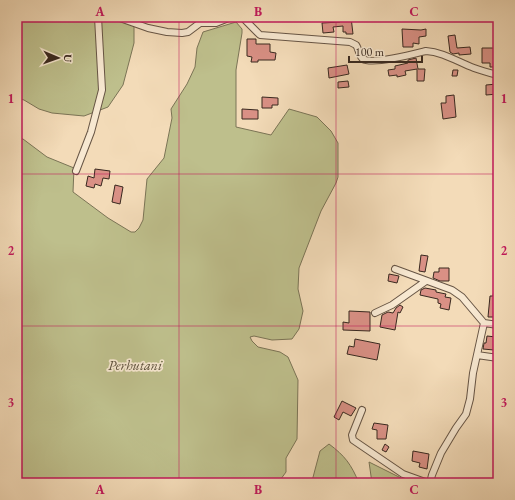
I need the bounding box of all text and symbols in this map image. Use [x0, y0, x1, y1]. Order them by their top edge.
text: A [94, 3, 105, 20]
text: B [254, 3, 262, 20]
text: C [409, 3, 419, 20]
north arrow [38, 38, 78, 78]
scale bar [349, 38, 422, 64]
text: 100 m [355, 44, 385, 60]
text: U [61, 54, 75, 63]
text: 1 [8, 90, 15, 107]
text: 1 [501, 90, 508, 107]
text: 2 [8, 242, 15, 259]
text: 2 [501, 242, 508, 259]
park label: Perhutani [108, 356, 163, 374]
text: 3 [8, 394, 15, 411]
text: 3 [501, 394, 508, 411]
text: A [94, 481, 105, 498]
text: B [254, 481, 262, 498]
text: C [409, 481, 419, 498]

